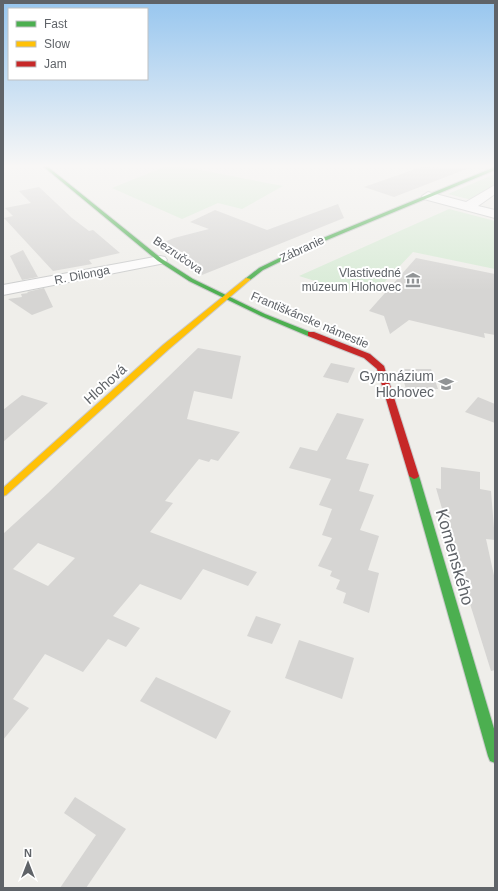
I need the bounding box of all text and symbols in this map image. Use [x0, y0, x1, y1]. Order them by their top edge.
legend [8, 8, 148, 80]
text: Fast [44, 17, 68, 31]
text: Slow [44, 37, 70, 51]
text: Jam [44, 57, 67, 71]
street label: Bezručova [151, 233, 206, 277]
street label: Zábranie [278, 233, 327, 265]
street label: R. Dilonga [53, 263, 111, 287]
place label: Vlastivedné múzeum Hlohovec [302, 266, 401, 294]
museum icon: Vlastivedné múzeum Hlohovec [404, 271, 422, 289]
street label: Františkánske námestie [249, 289, 371, 351]
street label: Hlohová [81, 361, 130, 407]
place label: Gymnázium Hlohovec [359, 368, 434, 400]
school or university icon: Gymnázium Hlohovec [437, 375, 455, 393]
street label: Komenského [432, 507, 477, 607]
north arrow [8, 843, 48, 883]
text: N [24, 847, 32, 859]

